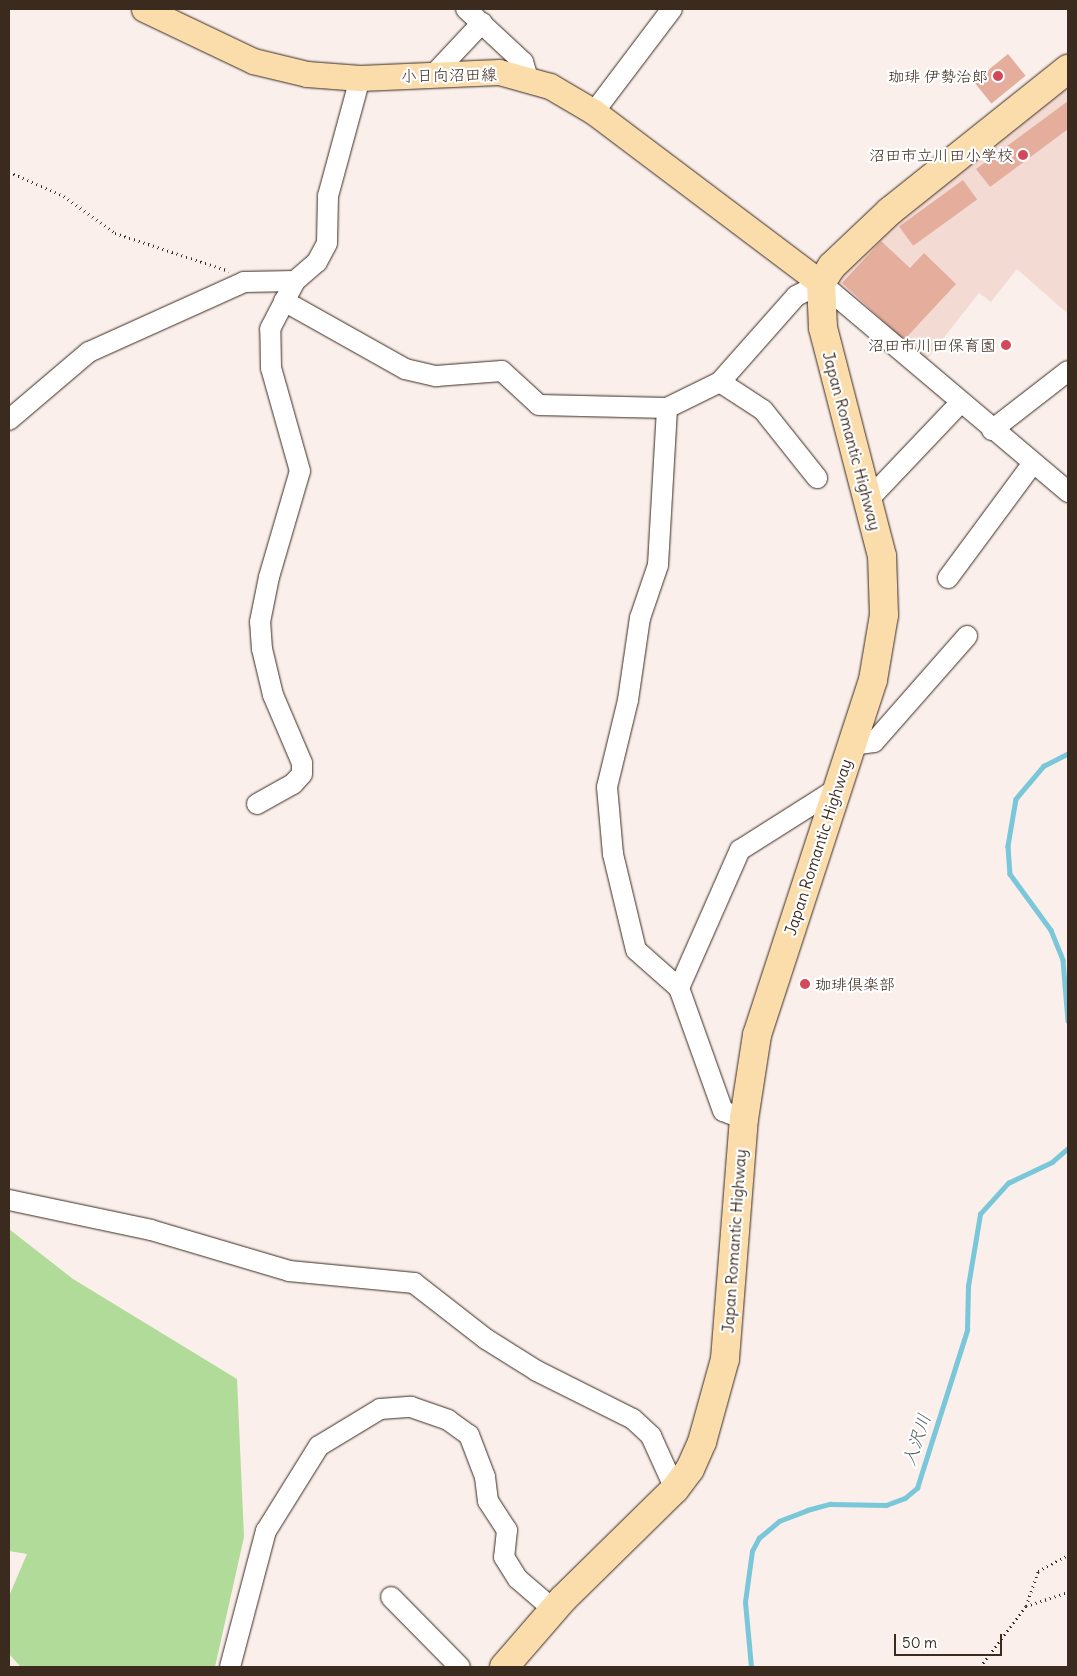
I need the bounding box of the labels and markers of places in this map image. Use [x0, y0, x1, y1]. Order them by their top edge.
place label: 珈琲 伊勢治郎 [888, 66, 988, 86]
marker: 珈琲 伊勢治郎 [992, 70, 1004, 82]
place label: 沼田市立川田小学校 [869, 145, 1013, 165]
marker: 沼田市立川田小学校 [1017, 149, 1029, 161]
place label: 沼田市川田保育園 [868, 335, 996, 355]
marker: 沼田市川田保育園 [1000, 339, 1012, 351]
place label: 珈琲倶楽部 [815, 974, 895, 994]
marker: 珈琲倶楽部 [799, 978, 811, 990]

